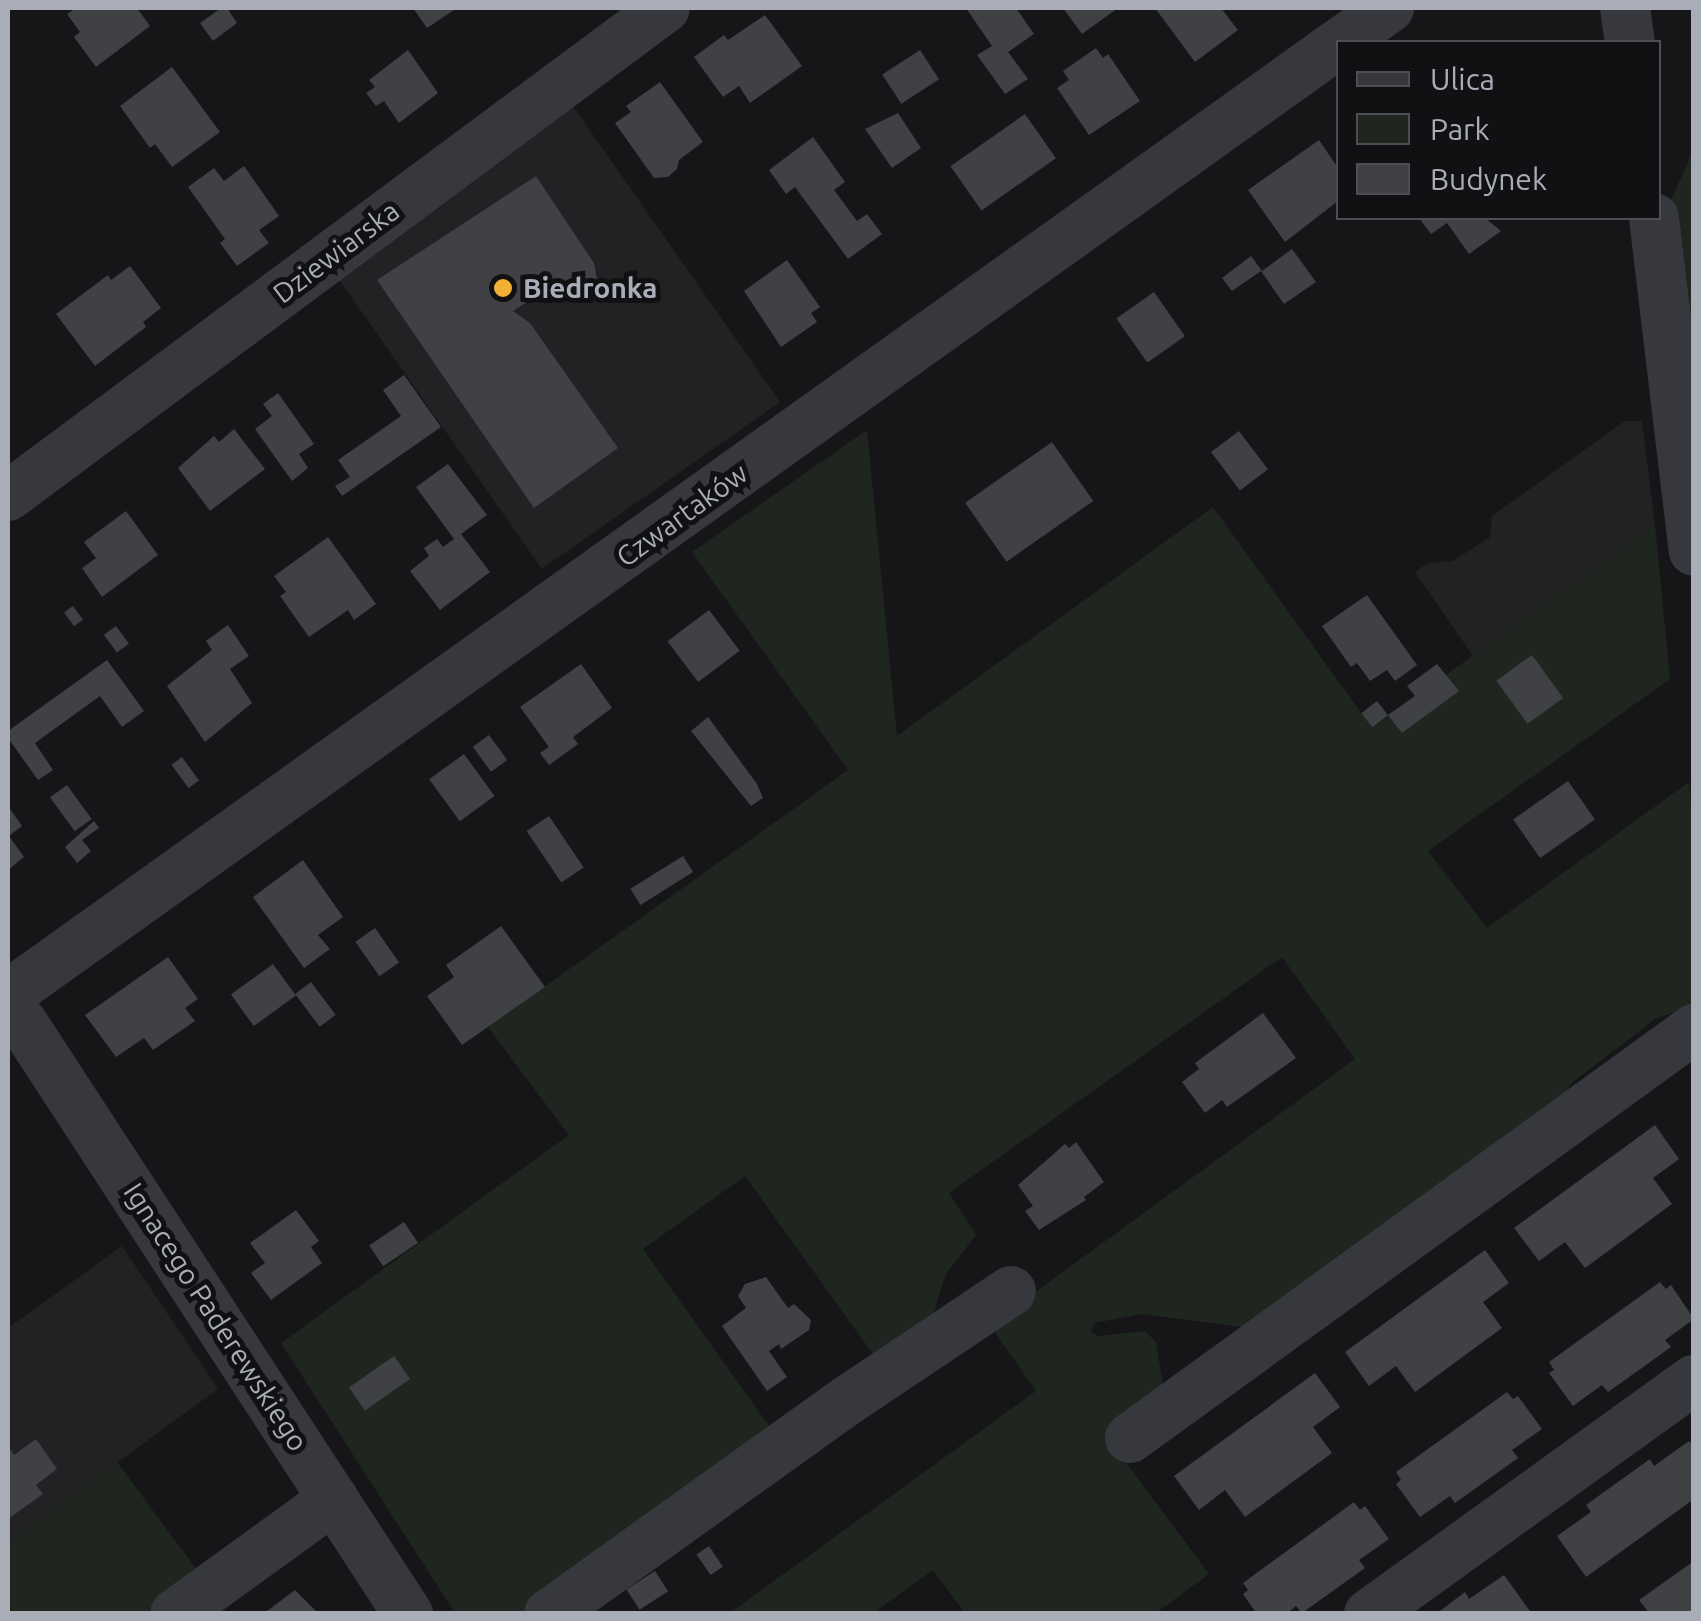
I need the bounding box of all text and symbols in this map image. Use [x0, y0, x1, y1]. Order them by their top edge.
legend [1336, 40, 1661, 220]
text: Ulica [1430, 62, 1495, 96]
text: Park [1430, 112, 1490, 146]
text: Budynek [1430, 162, 1547, 196]
street label: Dziewiarska [266, 194, 406, 310]
place label: Biedronka [523, 271, 657, 305]
marker: Biedronka [492, 277, 514, 299]
street label: Czwartaków [610, 456, 754, 574]
street label: Ignacego Paderewskiego [117, 1177, 315, 1457]

